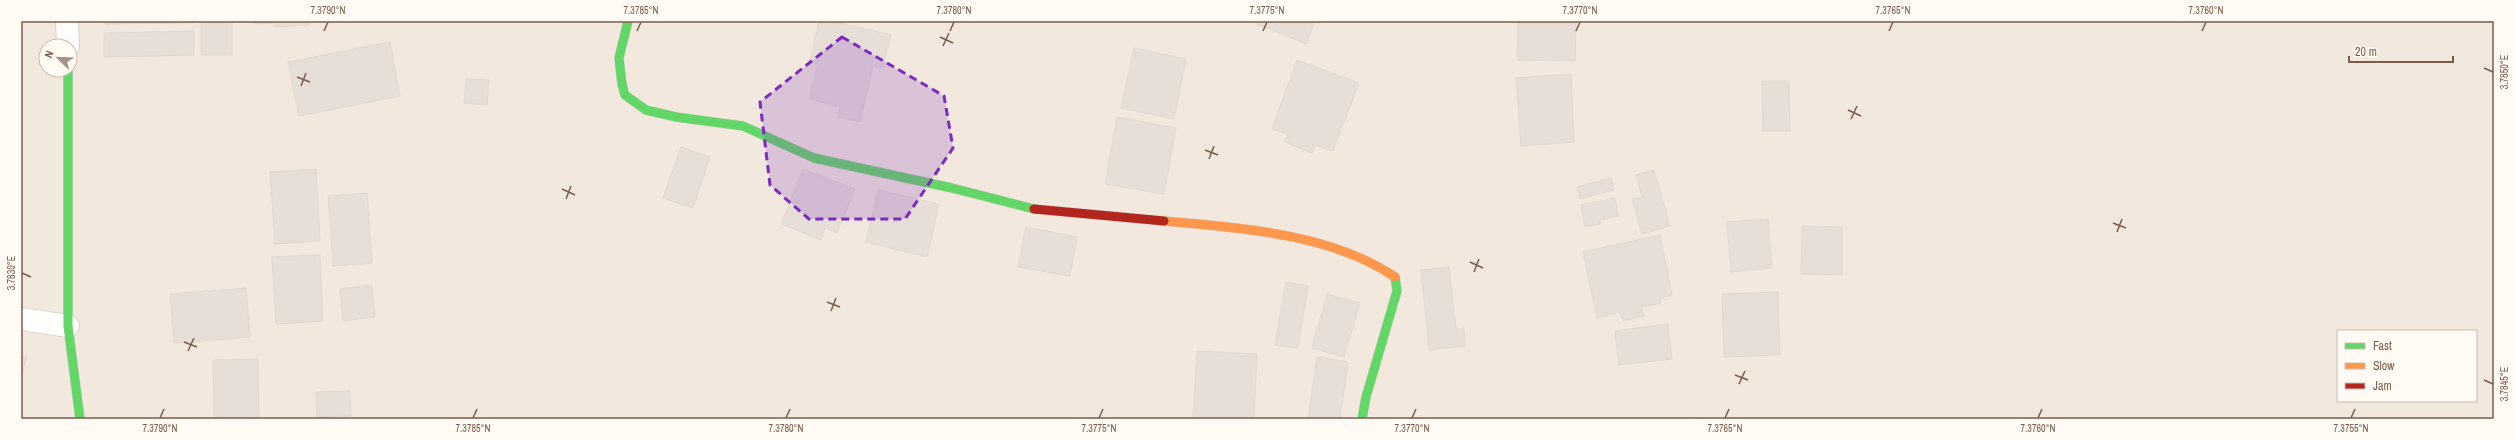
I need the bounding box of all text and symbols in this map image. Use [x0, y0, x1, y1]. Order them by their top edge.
text: 7.3790°N [311, 4, 346, 17]
text: 7.3785°N [624, 4, 659, 17]
text: 7.3780°N [937, 4, 972, 17]
text: 7.3775°N [1250, 4, 1285, 17]
text: 7.3770°N [1563, 4, 1598, 17]
text: 7.3765°N [1876, 4, 1911, 17]
text: 7.3760°N [2189, 4, 2224, 17]
north arrow [38, 38, 78, 78]
scale bar [2349, 38, 2453, 64]
text: 20 m [2355, 44, 2377, 60]
text: N [41, 48, 57, 60]
text: 3.7850°E [2498, 55, 2511, 89]
text: 3.7830°E [5, 256, 18, 290]
legend [2337, 330, 2477, 402]
text: Fast [2373, 338, 2392, 354]
text: Slow [2373, 358, 2395, 374]
text: 3.7845°E [2498, 367, 2511, 401]
text: Jam [2373, 378, 2392, 394]
text: 7.3790°N [143, 422, 178, 435]
text: 7.3785°N [456, 422, 491, 435]
text: 7.3780°N [769, 422, 804, 435]
text: 7.3775°N [1082, 422, 1117, 435]
text: 7.3770°N [1395, 422, 1430, 435]
text: 7.3765°N [1708, 422, 1743, 435]
text: 7.3760°N [2021, 422, 2056, 435]
text: 7.3755°N [2334, 422, 2369, 435]

